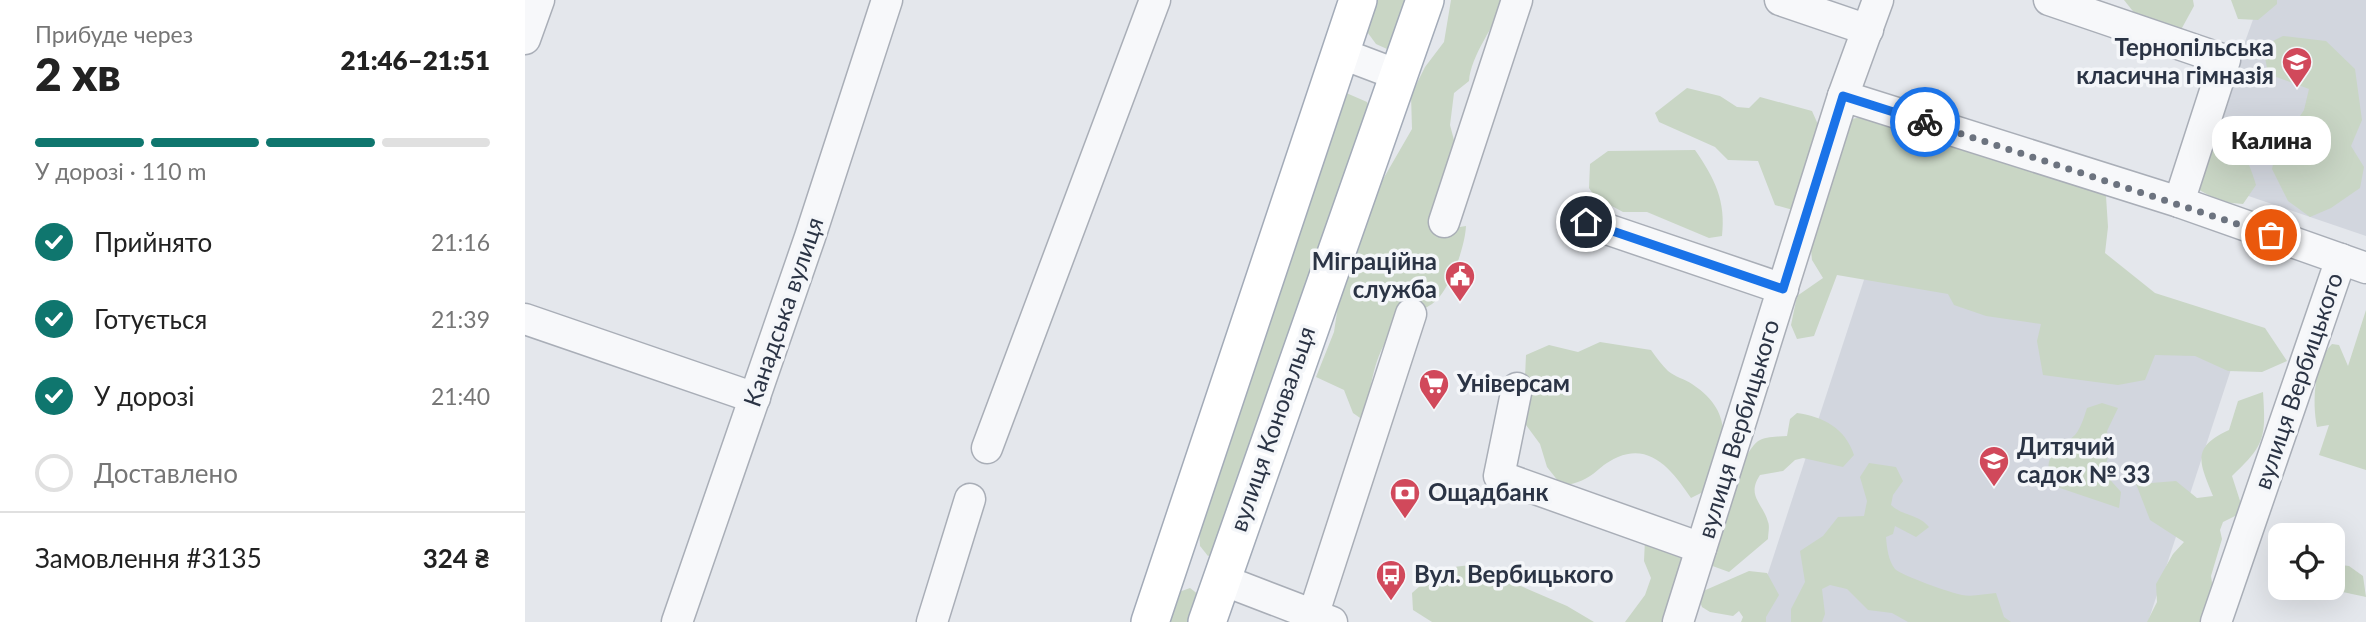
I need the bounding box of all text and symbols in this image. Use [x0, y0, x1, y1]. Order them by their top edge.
text: Прибуде через [35, 20, 193, 48]
place label: Тернопільська класична гімназія [2076, 32, 2274, 89]
text: 21:46–21:51 [340, 44, 490, 76]
school or university icon: Тернопільська класична гімназія [2280, 45, 2314, 89]
text: 2 хв [35, 46, 121, 101]
courier [1890, 87, 1960, 157]
icon: bike [1906, 103, 1944, 141]
callout: Калина [2211, 116, 2331, 165]
text: Калина [2231, 126, 2312, 154]
text: У дорозі · 110 m [35, 157, 206, 185]
pin [1556, 192, 1616, 252]
icon: home [1567, 203, 1605, 241]
pin [2241, 205, 2301, 265]
street label: Канадська вулиця [737, 213, 829, 410]
icon: bag [2252, 216, 2290, 254]
icon: check [35, 223, 73, 261]
text: Прийнято [94, 226, 212, 258]
text: 21:16 [431, 228, 490, 256]
place label: Міграційна служба [1312, 246, 1437, 303]
public building icon: Міграційна служба [1443, 259, 1477, 303]
street label: вулиця Вербицького [2247, 268, 2348, 493]
icon: check [35, 300, 73, 338]
text: Готується [94, 303, 207, 335]
text: 21:39 [431, 305, 490, 333]
street label: вулиця Вербицького [1691, 316, 1785, 541]
street label: вулиця Коновальця [1223, 322, 1320, 535]
supermarket icon: Універсам [1417, 367, 1451, 411]
place label: Універсам [1456, 368, 1570, 397]
icon: check [35, 377, 73, 415]
text: У дорозі [94, 380, 194, 412]
text: 21:40 [431, 382, 490, 410]
place label: Дитячий садок № 33 [2017, 431, 2150, 488]
school or university icon: Дитячий садок № 33 [1977, 444, 2011, 488]
text: Доставлено [94, 457, 238, 489]
bank icon: Ощадбанк [1388, 476, 1422, 520]
place label: Ощадбанк [1428, 477, 1548, 506]
map controls [2268, 523, 2345, 600]
button: locate [2268, 523, 2345, 600]
text: Замовлення #3135 [35, 542, 262, 574]
text: 324 ₴ [423, 542, 490, 574]
bus stop icon: Вул. Вербицького [1374, 558, 1408, 602]
place label: Вул. Вербицького [1414, 559, 1613, 588]

